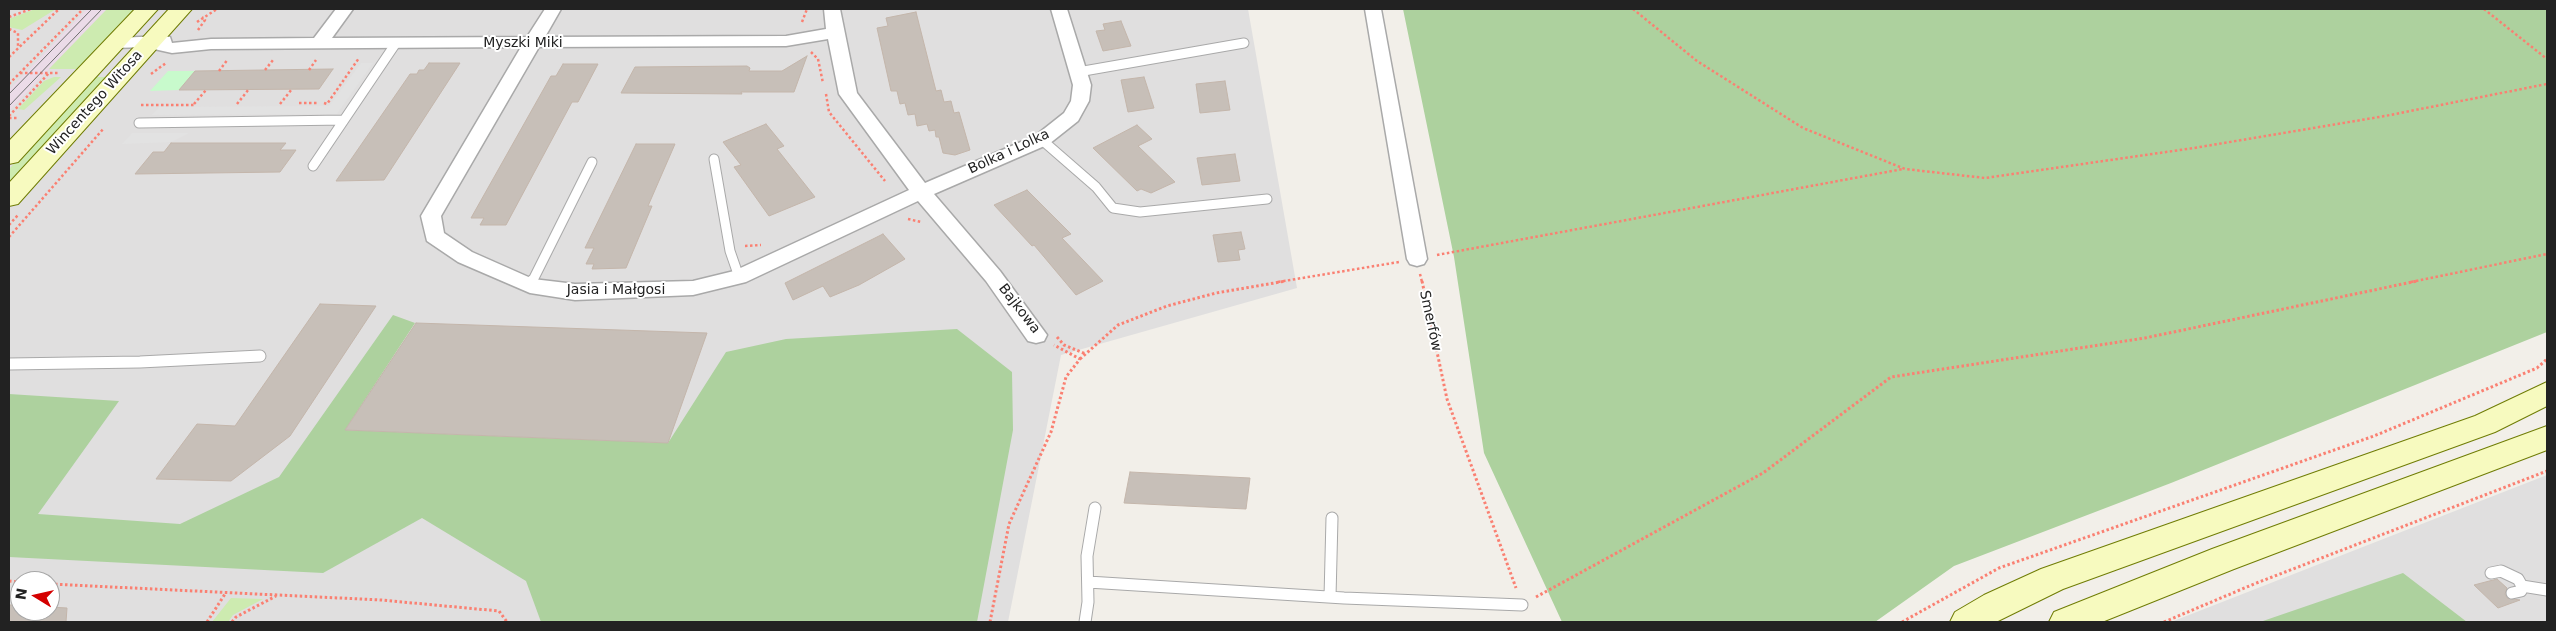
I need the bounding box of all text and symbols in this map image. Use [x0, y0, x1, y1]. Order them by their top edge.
street label: Myszki Miki [483, 35, 563, 51]
street label: Wincentego Witosa [44, 47, 146, 159]
street label: Bolka i Lolka [966, 126, 1052, 178]
street label: Bajkowa [994, 281, 1044, 337]
street label: Jasia i Małgosi [567, 282, 665, 298]
street label: Smerfów [1415, 289, 1445, 353]
north arrow [10, 571, 60, 621]
text: N [12, 587, 30, 601]

